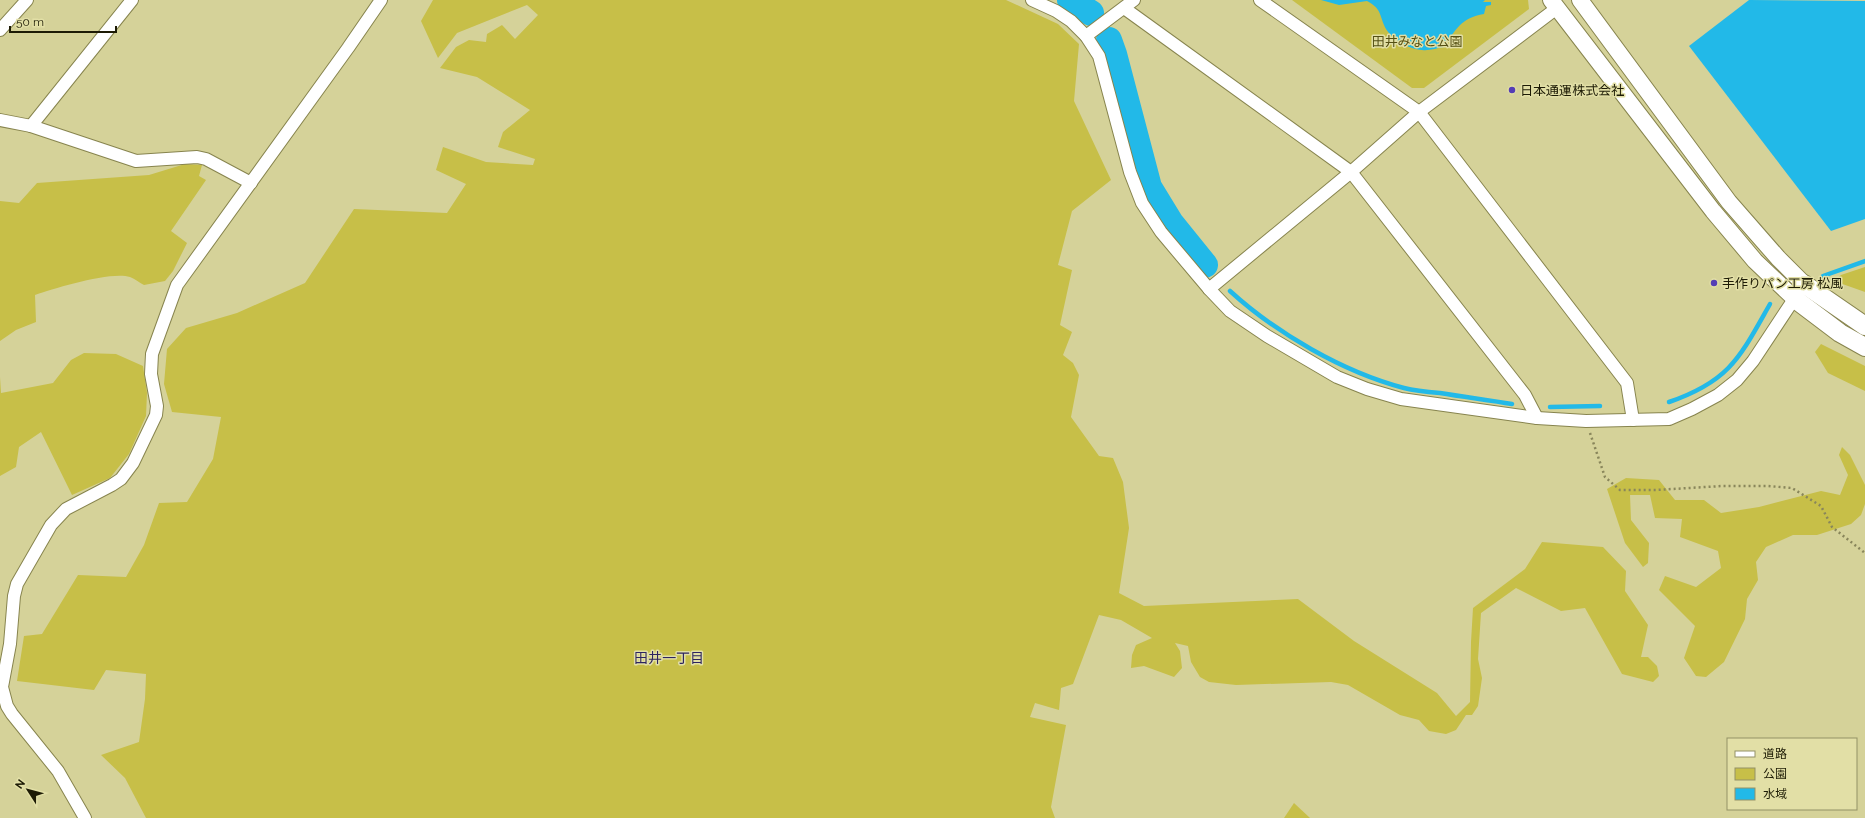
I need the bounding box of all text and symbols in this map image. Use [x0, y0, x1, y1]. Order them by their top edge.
scale bar [10, 8, 116, 34]
text: 50 m [16, 15, 44, 29]
park label: 田井みなと公園 [1371, 34, 1463, 49]
place label: 日本通運株式会社 [1520, 83, 1624, 98]
marker: 日本通運株式会社 [1507, 85, 1517, 95]
place label: 手作りパン工房 松風 [1722, 276, 1843, 291]
marker: 手作りパン工房 松風 [1709, 278, 1719, 288]
district label: 田井一丁目 [634, 650, 704, 666]
legend [1727, 738, 1857, 810]
text: 道路 [1763, 747, 1787, 761]
text: 公園 [1763, 767, 1787, 781]
north arrow [8, 770, 48, 810]
text: N [13, 777, 28, 792]
text: 水域 [1763, 787, 1787, 801]

